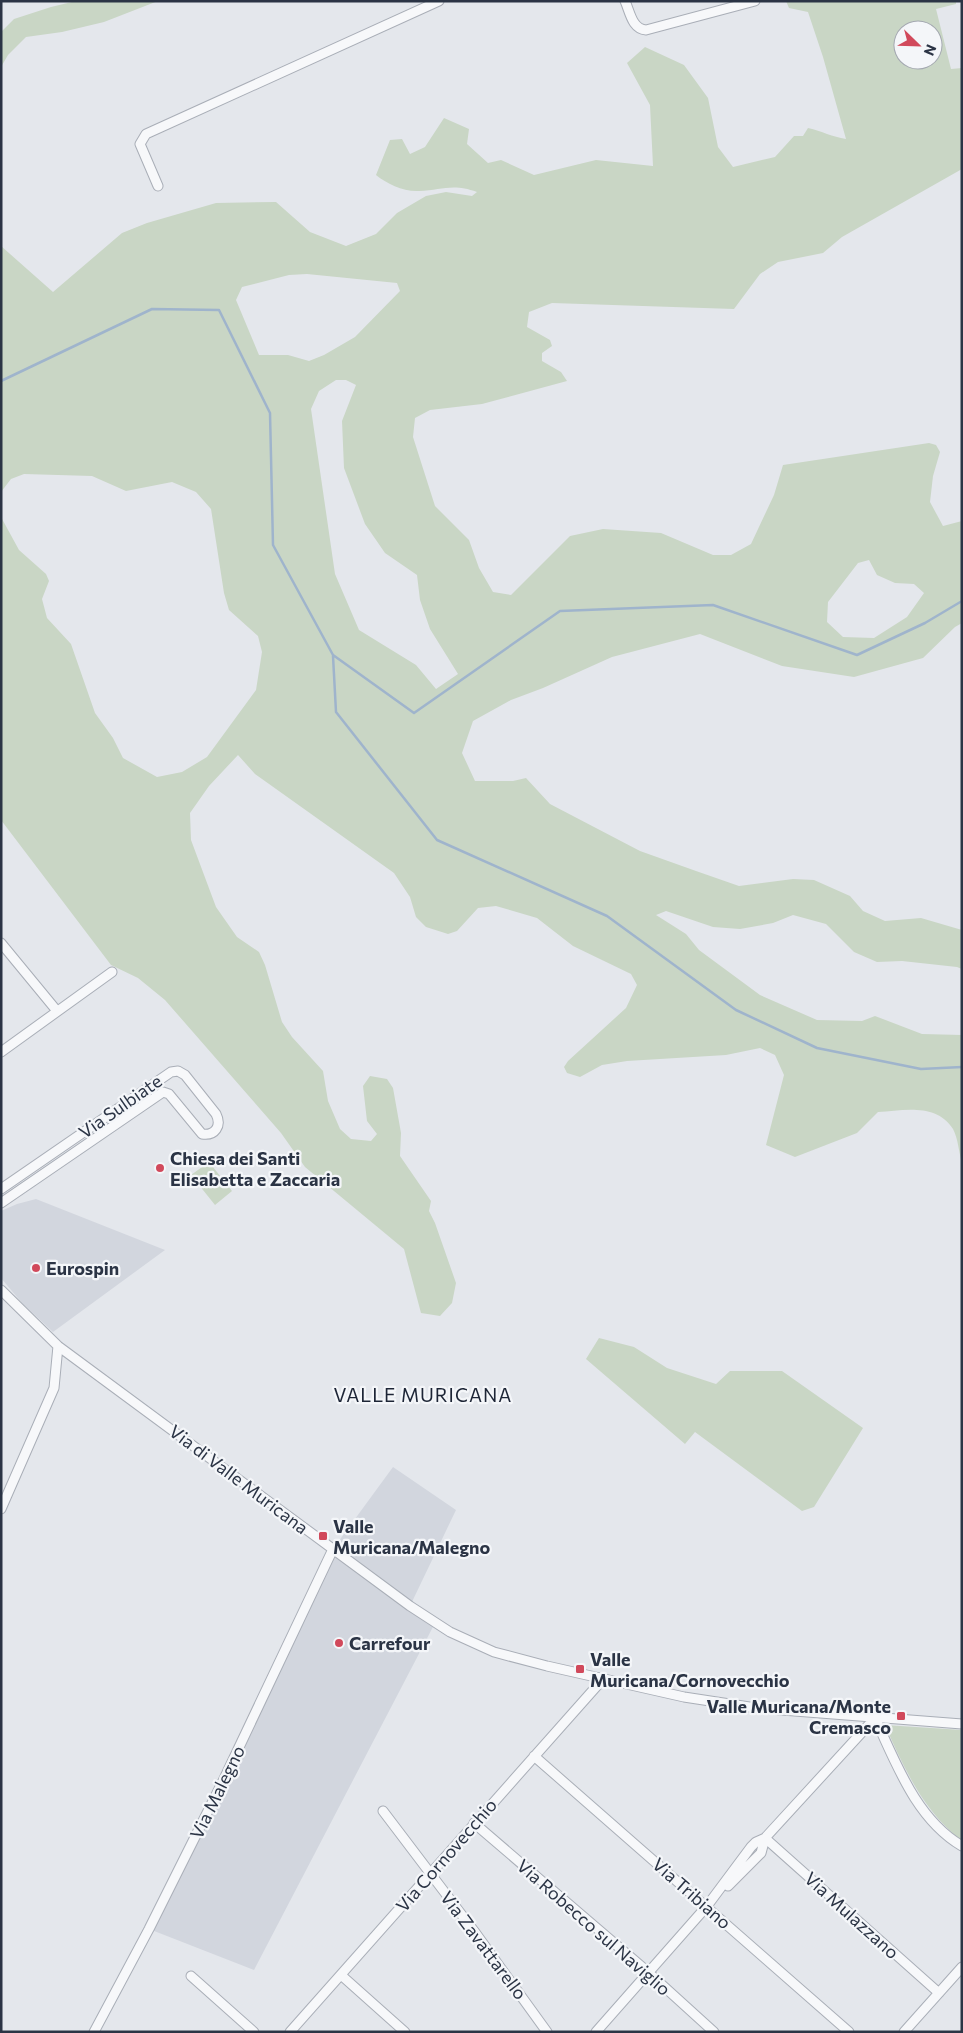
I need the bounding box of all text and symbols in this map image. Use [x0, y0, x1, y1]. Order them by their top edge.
north arrow [893, 20, 943, 70]
text: N [921, 42, 940, 58]
street label: Via Sulbiate [74, 1069, 166, 1143]
place label: Chiesa dei Santi Elisabetta e Zaccaria [170, 1147, 340, 1190]
marker: Chiesa dei Santi Elisabetta e Zaccaria [154, 1162, 166, 1174]
place label: Eurospin [46, 1257, 119, 1279]
marker: Eurospin [30, 1262, 42, 1274]
district label: VALLE MURICANA [334, 1383, 512, 1406]
street label: Via di Valle Muricana [165, 1420, 313, 1538]
place label: Valle Muricana/Malegno [333, 1515, 490, 1558]
marker: Valle Muricana/Malegno [317, 1530, 329, 1542]
place label: Carrefour [349, 1632, 431, 1654]
marker: Carrefour [333, 1637, 345, 1649]
place label: Valle Muricana/Cornovecchio [590, 1648, 790, 1691]
marker: Valle Muricana/Cornovecchio [574, 1663, 586, 1675]
place label: Valle Muricana/Monte Cremasco [706, 1695, 891, 1738]
marker: Valle Muricana/Monte Cremasco [895, 1710, 907, 1722]
street label: Via Malegno [185, 1742, 249, 1842]
street label: Via Cornovecchio [391, 1794, 501, 1916]
street label: Via Tribiano [648, 1853, 736, 1933]
street label: Via Robecco sul Naviglio [513, 1854, 675, 2000]
street label: Via Mulazzano [800, 1867, 904, 1963]
street label: Via Zavattarello [436, 1886, 532, 2004]

